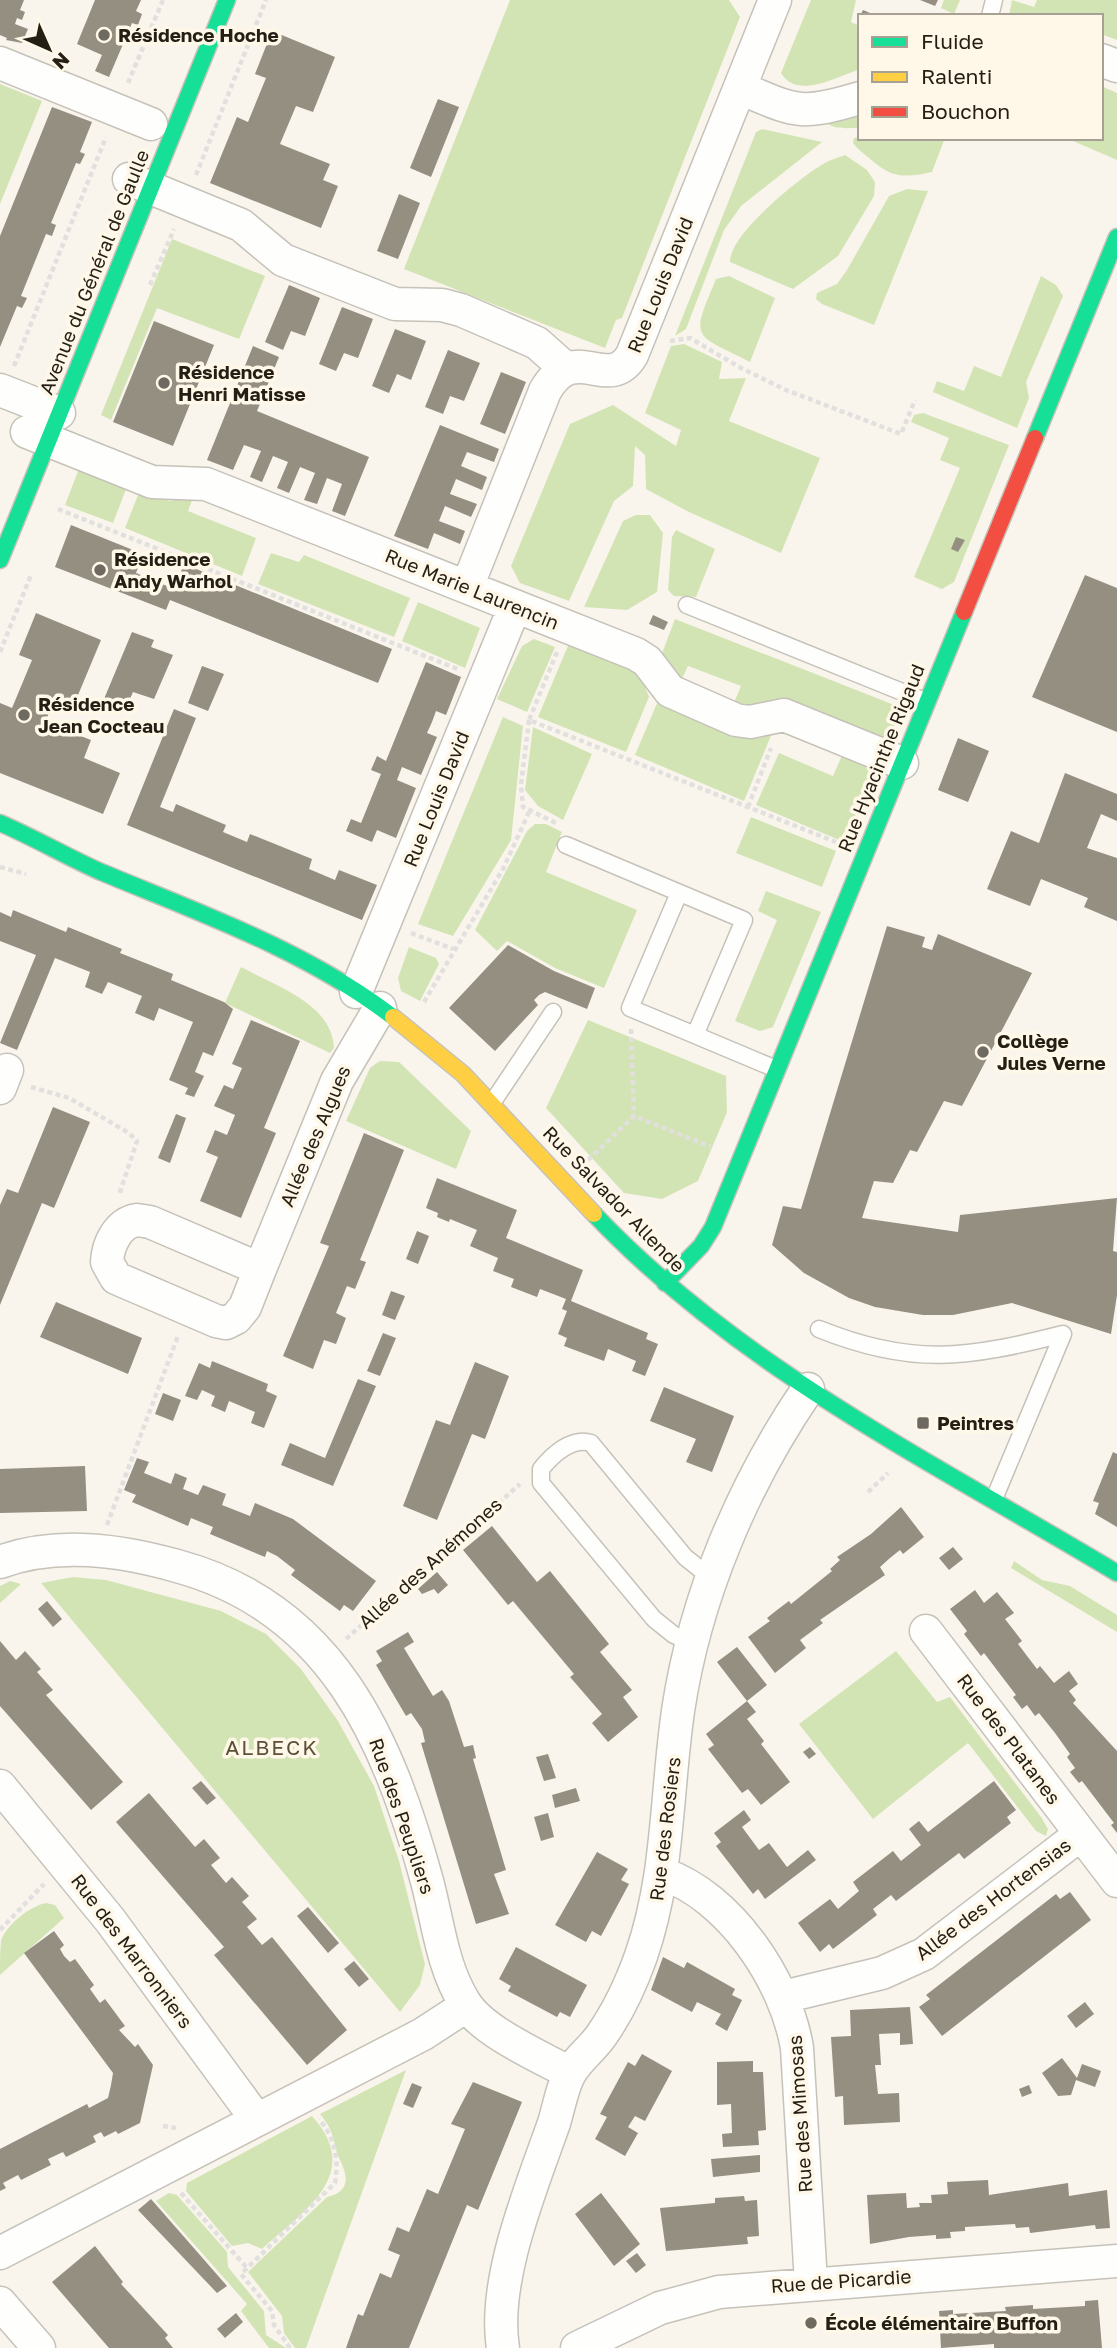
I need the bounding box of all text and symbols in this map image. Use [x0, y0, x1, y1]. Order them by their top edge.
north arrow [14, 14, 84, 84]
legend [858, 14, 1103, 140]
place label: Résidence Hoche [118, 23, 279, 46]
marker: Résidence Hoche [96, 27, 112, 43]
text: Fluide [921, 28, 984, 54]
text: N [48, 48, 75, 75]
text: Ralenti [921, 63, 992, 89]
text: Bouchon [921, 98, 1010, 124]
street label: Avenue du Général de Gaulle [34, 146, 153, 397]
street label: Rue Louis David [622, 214, 697, 356]
place label: Résidence Henri Matisse [178, 360, 306, 405]
marker: Résidence Henri Matisse [156, 375, 172, 391]
street label: Rue Marie Laurencin [382, 543, 562, 634]
place label: Résidence Andy Warhol [114, 547, 233, 592]
marker: Résidence Andy Warhol [92, 562, 108, 578]
street label: Rue Hyacinthe Rigaud [832, 660, 929, 855]
place label: Résidence Jean Cocteau [38, 692, 164, 737]
marker: Résidence Jean Cocteau [16, 707, 32, 723]
street label: Rue Louis David [398, 728, 473, 870]
place label: Collège Jules Verne [997, 1029, 1106, 1074]
marker: Collège Jules Verne [975, 1044, 991, 1060]
street label: Allée des Algues [274, 1062, 355, 1210]
street label: Rue Salvador Allende [539, 1121, 690, 1276]
place label: Peintres [937, 1411, 1014, 1434]
marker: Peintres [915, 1415, 931, 1431]
street label: Allée des Anémones [353, 1492, 506, 1633]
street label: Rue des Platanes [953, 1669, 1066, 1809]
district label: ALBECK [225, 1734, 319, 1760]
street label: Rue des Peupliers [365, 1735, 440, 1897]
street label: Rue des Rosiers [644, 1756, 685, 1902]
street label: Allée des Hortensias [910, 1833, 1075, 1965]
street label: Rue des Marronniers [67, 1869, 198, 2032]
street label: Rue des Mimosas [783, 2034, 816, 2194]
street label: Rue de Picardie [770, 2264, 912, 2297]
place label: École élémentaire Buffon [825, 2311, 1058, 2334]
marker: École élémentaire Buffon [803, 2315, 819, 2331]

